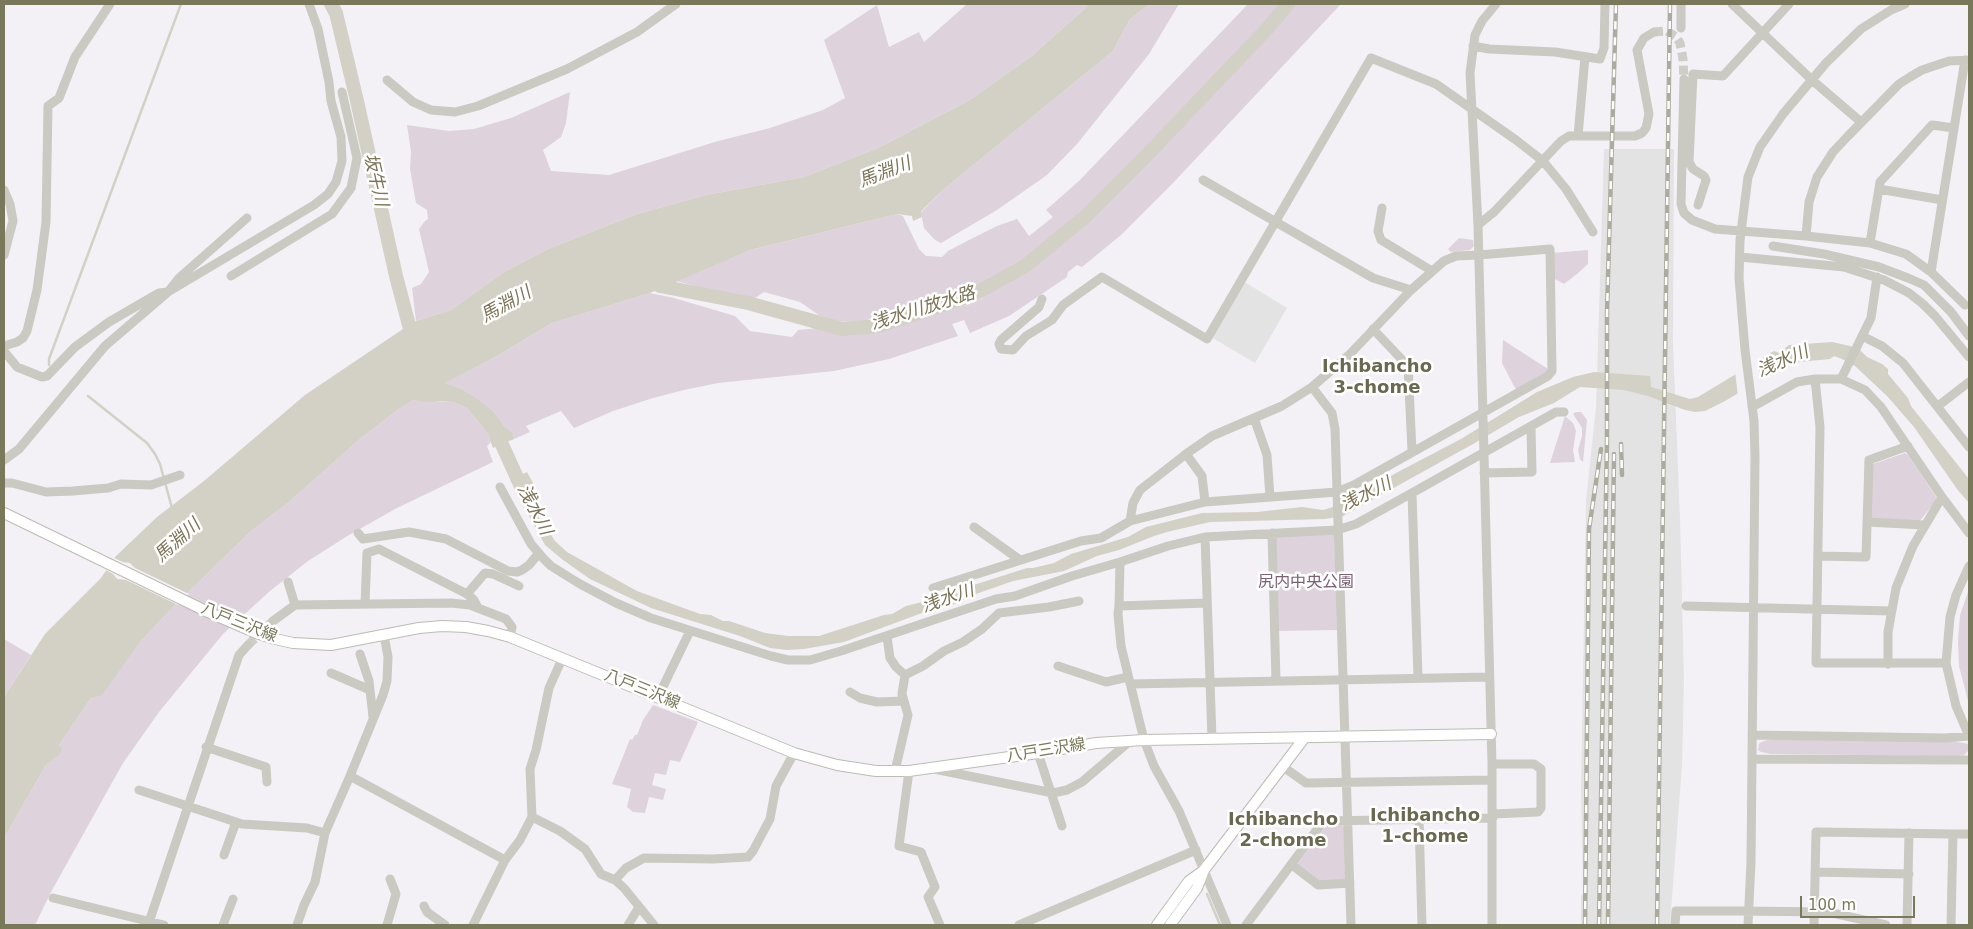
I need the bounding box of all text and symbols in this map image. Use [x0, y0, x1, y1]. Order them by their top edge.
water label: 坂牛川 [358, 151, 392, 209]
water label: 馬淵川 [856, 153, 914, 193]
water label: 馬淵川 [477, 282, 535, 328]
water label: 浅水川放水路 [868, 283, 978, 335]
water label: 浅水川 [1754, 342, 1812, 382]
district label: Ichibancho 3-chome [1322, 356, 1432, 398]
water label: 浅水川 [1337, 473, 1395, 517]
water label: 浅水川 [512, 481, 556, 539]
water label: 馬淵川 [151, 515, 205, 567]
park label: 尻内中央公園 [1258, 573, 1354, 593]
water label: 浅水川 [919, 580, 977, 618]
street label: 八戸三沢線 [198, 599, 280, 647]
street label: 八戸三沢線 [601, 666, 683, 714]
street label: 八戸三沢線 [1005, 735, 1087, 767]
district label: Ichibancho 1-chome [1370, 805, 1480, 848]
district label: Ichibancho 2-chome [1228, 809, 1338, 852]
scale bar [1803, 886, 1918, 918]
text: 100 m [1808, 896, 1856, 914]

